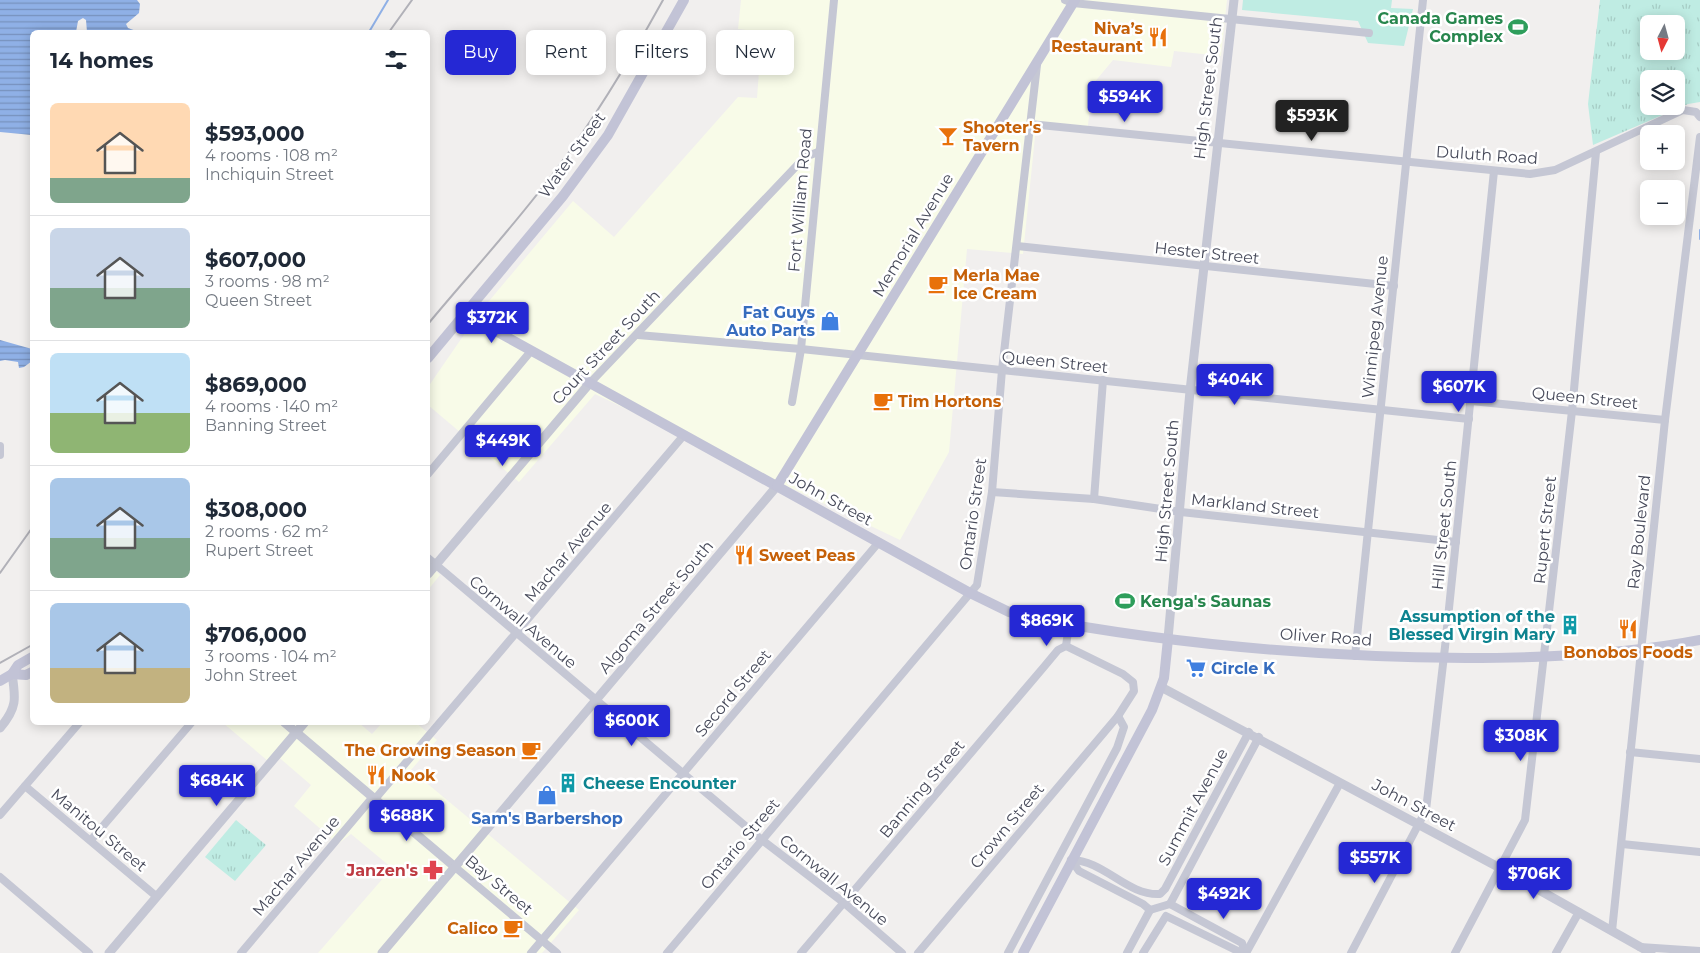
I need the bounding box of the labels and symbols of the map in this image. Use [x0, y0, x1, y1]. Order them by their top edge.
place label: Canada Games Complex [1377, 9, 1503, 46]
street label: High Street South [1190, 15, 1226, 161]
north arrow [1640, 15, 1685, 60]
sports icon: Canada Games Complex [1507, 16, 1529, 38]
place label: Niva’s Restaurant [1051, 19, 1143, 56]
restaurant icon: Niva’s Restaurant [1147, 26, 1169, 48]
pin: $594K [1090, 80, 1160, 123]
pin: $593K [1277, 100, 1347, 142]
street label: Water Street [535, 108, 610, 202]
place label: Shooter's Tavern [963, 118, 1042, 155]
bar icon: Shooter's Tavern [937, 125, 959, 147]
street label: Fort William Road [784, 127, 816, 273]
street label: Duluth Road [1435, 142, 1539, 168]
street label: Memorial Avenue [869, 170, 957, 300]
street label: Hester Street [1154, 238, 1261, 268]
street label: Winnipeg Avenue [1358, 255, 1392, 399]
place label: Merla Mae Ice Cream [953, 266, 1040, 303]
cafe icon: Merla Mae Ice Cream [927, 273, 949, 295]
street label: Court Street South [548, 286, 664, 408]
pin: $372K [457, 302, 527, 344]
place label: Fat Guys Auto Parts [725, 303, 816, 340]
shop icon: Fat Guys Auto Parts [819, 310, 841, 332]
street label: Queen Street [1001, 347, 1110, 377]
pin: $404K [1200, 364, 1270, 406]
pin: $607K [1424, 370, 1494, 413]
street label: Queen Street [1531, 383, 1640, 413]
cafe icon: Tim Hortons [872, 390, 894, 412]
place label: Tim Hortons [898, 392, 1002, 411]
street label: High Street South [1151, 419, 1183, 563]
pin: $449K [468, 424, 538, 467]
street label: Ontario Street [956, 456, 990, 571]
street label: Hill Street South [1428, 459, 1460, 591]
street label: John Street [785, 468, 876, 530]
street label: Ray Boulevard [1624, 474, 1654, 590]
street label: Rupert Street [1530, 475, 1560, 585]
street label: Markland Street [1190, 490, 1320, 522]
street label: Machar Avenue [521, 498, 615, 606]
street label: Algoma Street South [595, 537, 717, 677]
restaurant icon: Sweet Peas [733, 544, 755, 566]
place label: Sweet Peas [759, 546, 856, 565]
street label: Cornwall Avenue [465, 572, 581, 672]
sports icon: Kenga's Saunas [1114, 590, 1136, 612]
place label: Kenga's Saunas [1140, 592, 1271, 611]
pin: $869K [1012, 604, 1082, 647]
place label: Assumption of the Blessed Virgin Mary [1389, 607, 1555, 644]
building icon: Assumption of the Blessed Virgin Mary [1559, 614, 1581, 636]
restaurant icon: Bonobos Foods [1617, 618, 1639, 640]
street label: Oliver Road [1279, 624, 1373, 650]
place label: Bonobos Foods [1563, 643, 1693, 662]
street label: Secord Street [691, 645, 775, 740]
supermarket icon: Circle K [1185, 657, 1207, 679]
place label: Circle K [1211, 659, 1276, 678]
pin: $600K [597, 704, 667, 747]
pin: $308K [1486, 720, 1556, 762]
street label: Banning Street [876, 736, 969, 842]
cafe icon: The Growing Season [520, 739, 542, 761]
place label: The Growing Season [344, 741, 516, 760]
street label: Summit Avenue [1154, 745, 1232, 869]
pin: $684K [182, 764, 252, 807]
restaurant icon: Nook [365, 764, 387, 786]
place label: Nook [391, 766, 436, 785]
building icon: Cheese Encounter [557, 772, 579, 794]
place label: Cheese Encounter [583, 774, 737, 793]
street label: John Street [1368, 774, 1460, 835]
street label: Crown Street [966, 779, 1048, 872]
street label: Manitou Street [47, 784, 151, 876]
shop icon: Sam's Barbershop [536, 784, 558, 806]
street label: Ontario Street [696, 794, 784, 893]
pin: $688K [372, 800, 442, 842]
place label: Sam's Barbershop [471, 809, 623, 828]
street label: Machar Avenue [249, 812, 343, 920]
street label: Cornwall Avenue [776, 830, 892, 930]
pin: $557K [1340, 842, 1410, 884]
street label: Bay Street [461, 851, 537, 919]
pin: $706K [1499, 858, 1569, 900]
pharmacy icon: Janzen's [422, 859, 444, 881]
place label: Janzen's [346, 861, 418, 880]
pin: $492K [1189, 878, 1259, 920]
cafe icon: Calico [502, 917, 524, 939]
place label: Calico [447, 919, 498, 938]

